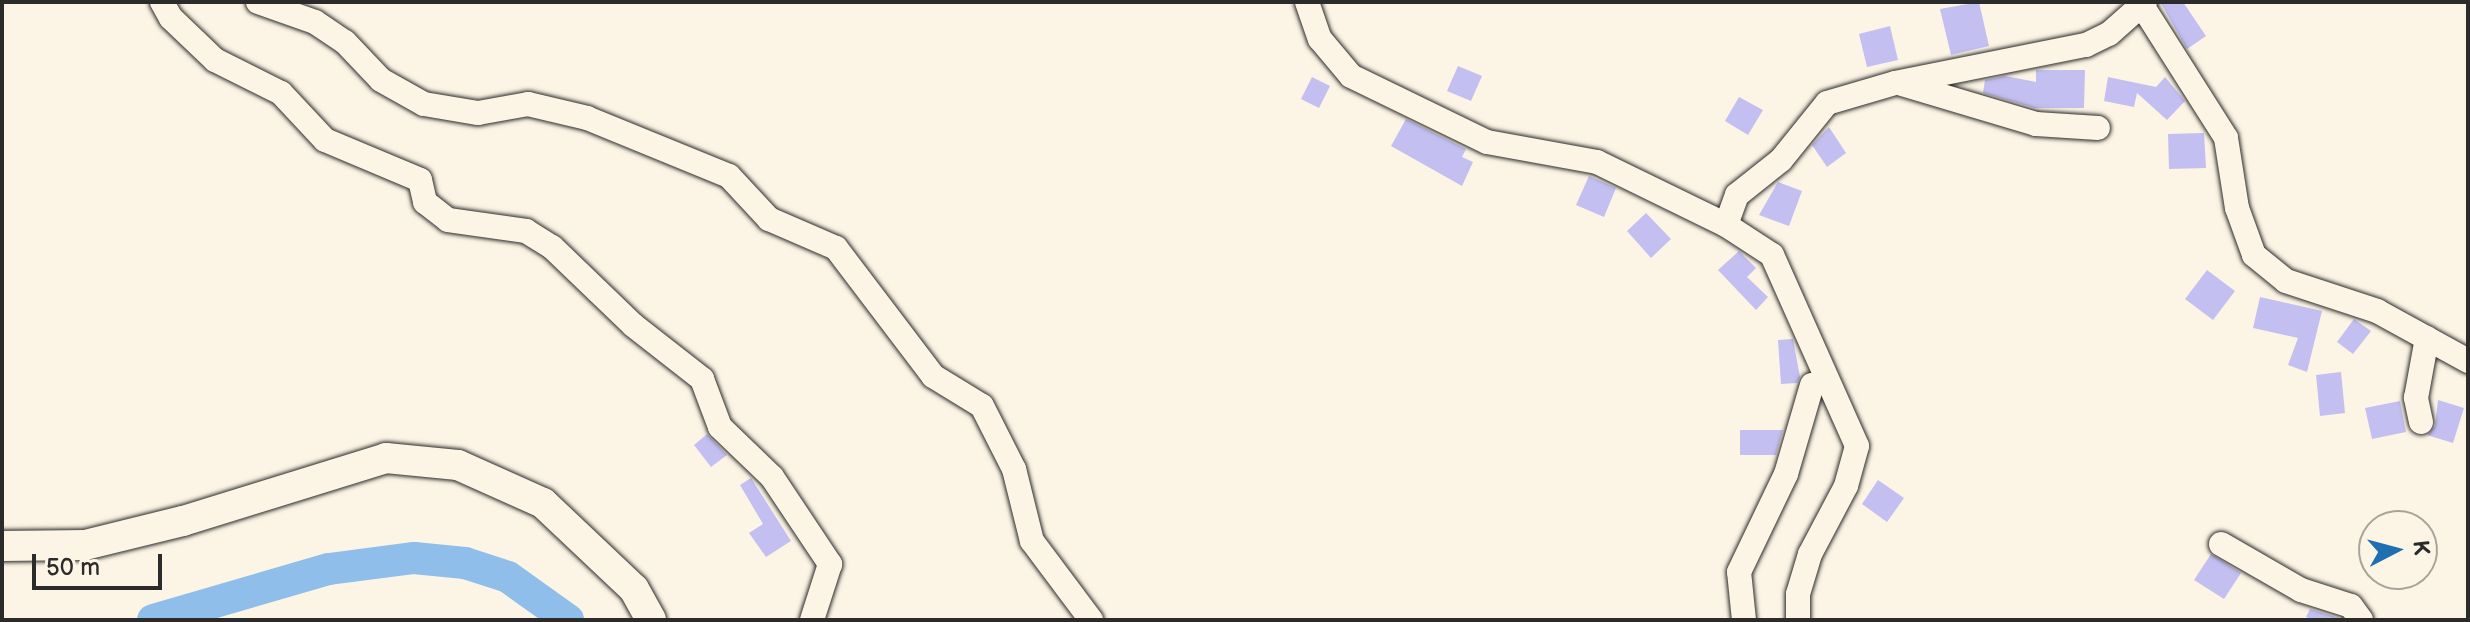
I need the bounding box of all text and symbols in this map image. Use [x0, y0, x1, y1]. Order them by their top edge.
north arrow [2358, 510, 2438, 590]
scale bar [36, 538, 166, 588]
text: K [2406, 539, 2435, 557]
text: 50 m [46, 553, 100, 582]

